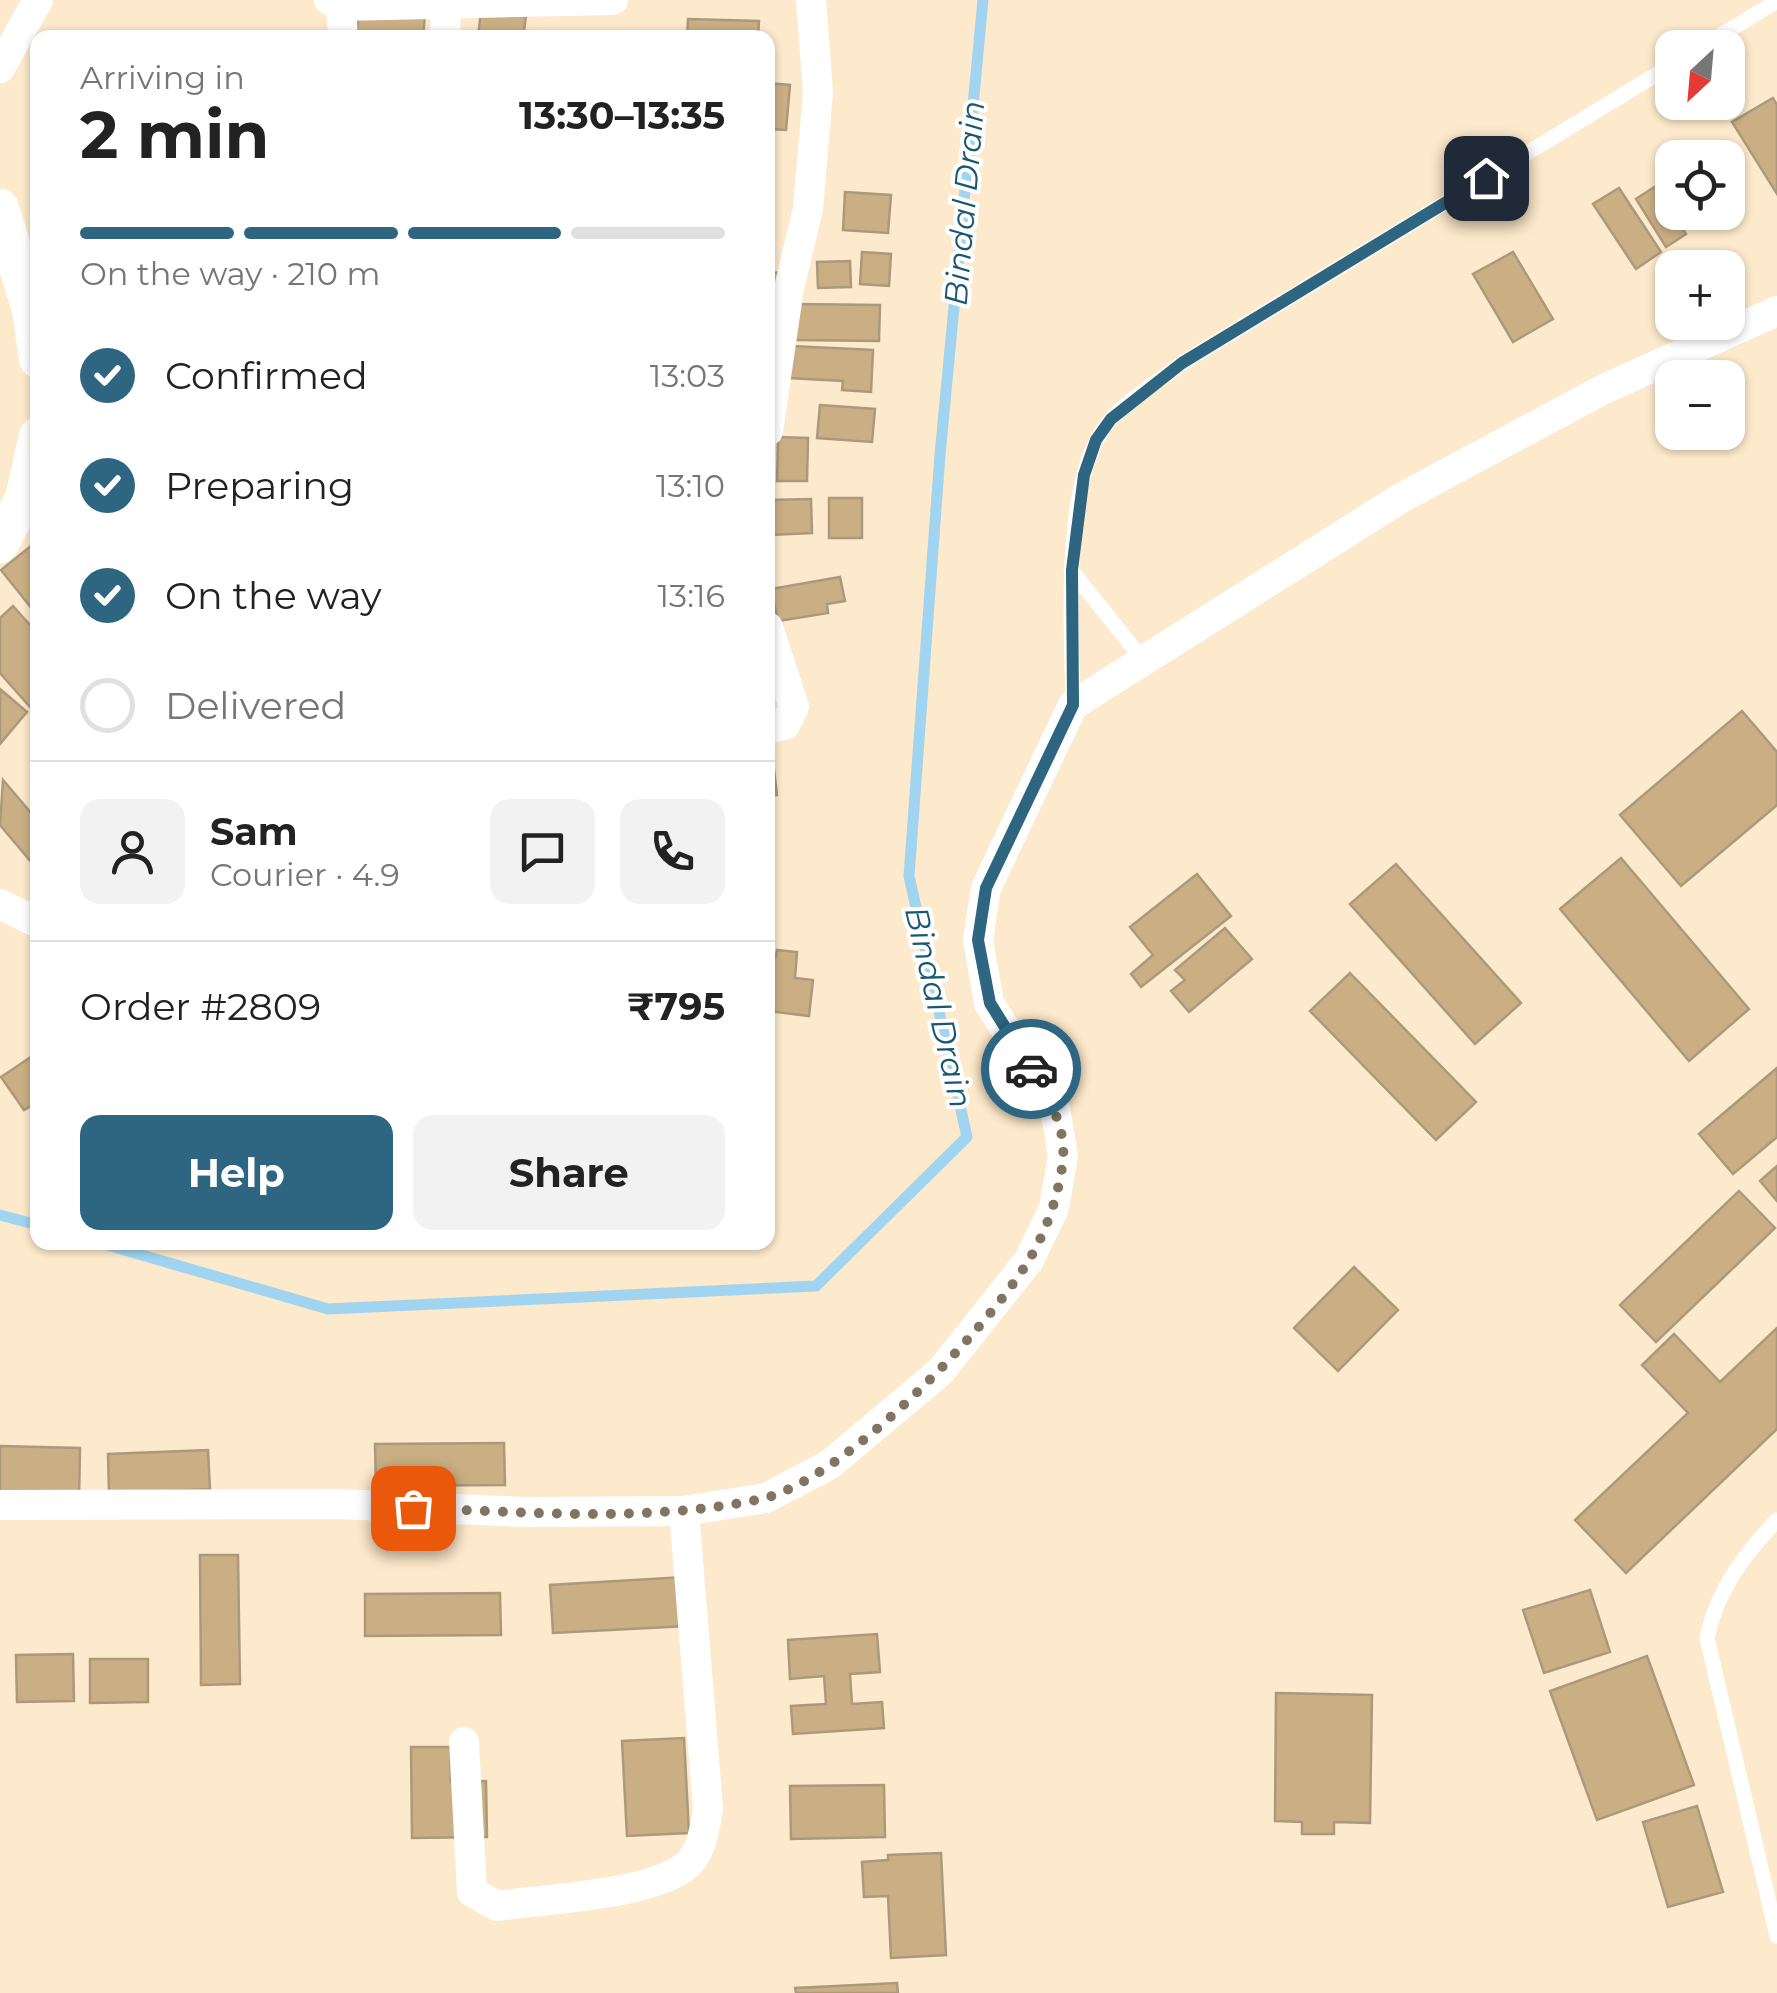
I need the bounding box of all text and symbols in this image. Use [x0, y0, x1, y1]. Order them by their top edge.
north arrow [1655, 30, 1745, 120]
map controls [1655, 30, 1745, 450]
text: Arriving in [80, 58, 245, 97]
text: 13:30–13:35 [519, 92, 725, 139]
text: 2 min [80, 95, 269, 174]
water label: Bindal Drain [936, 99, 992, 307]
pin [1444, 136, 1529, 221]
button: locate [1655, 140, 1745, 230]
icon: home [1459, 151, 1514, 206]
button: + [1655, 250, 1745, 340]
text: On the way · 210 m [80, 254, 380, 293]
icon: check [80, 348, 135, 403]
text: Confirmed [165, 352, 368, 399]
text: 13:03 [650, 356, 725, 395]
button: − [1655, 360, 1745, 450]
icon: check [80, 458, 135, 513]
text: Preparing [165, 462, 354, 509]
text: 13:10 [656, 466, 725, 505]
icon: check [80, 568, 135, 623]
text: On the way [165, 572, 382, 619]
text: 13:16 [658, 576, 725, 615]
text: Delivered [165, 682, 346, 729]
button: person [80, 799, 185, 904]
button: chat [490, 799, 595, 904]
button: phone [620, 799, 725, 904]
text: Sam [210, 808, 298, 855]
text: Courier · 4.9 [210, 855, 400, 894]
water label: Bindal Drain [897, 902, 981, 1112]
text: Order #2809 [80, 983, 321, 1030]
text: ₹795 [627, 983, 725, 1030]
courier [981, 1019, 1081, 1119]
icon: car [1004, 1042, 1059, 1097]
button: Help [80, 1115, 393, 1230]
button: Share [413, 1115, 725, 1230]
pin [371, 1466, 456, 1551]
icon: bag [386, 1481, 441, 1536]

